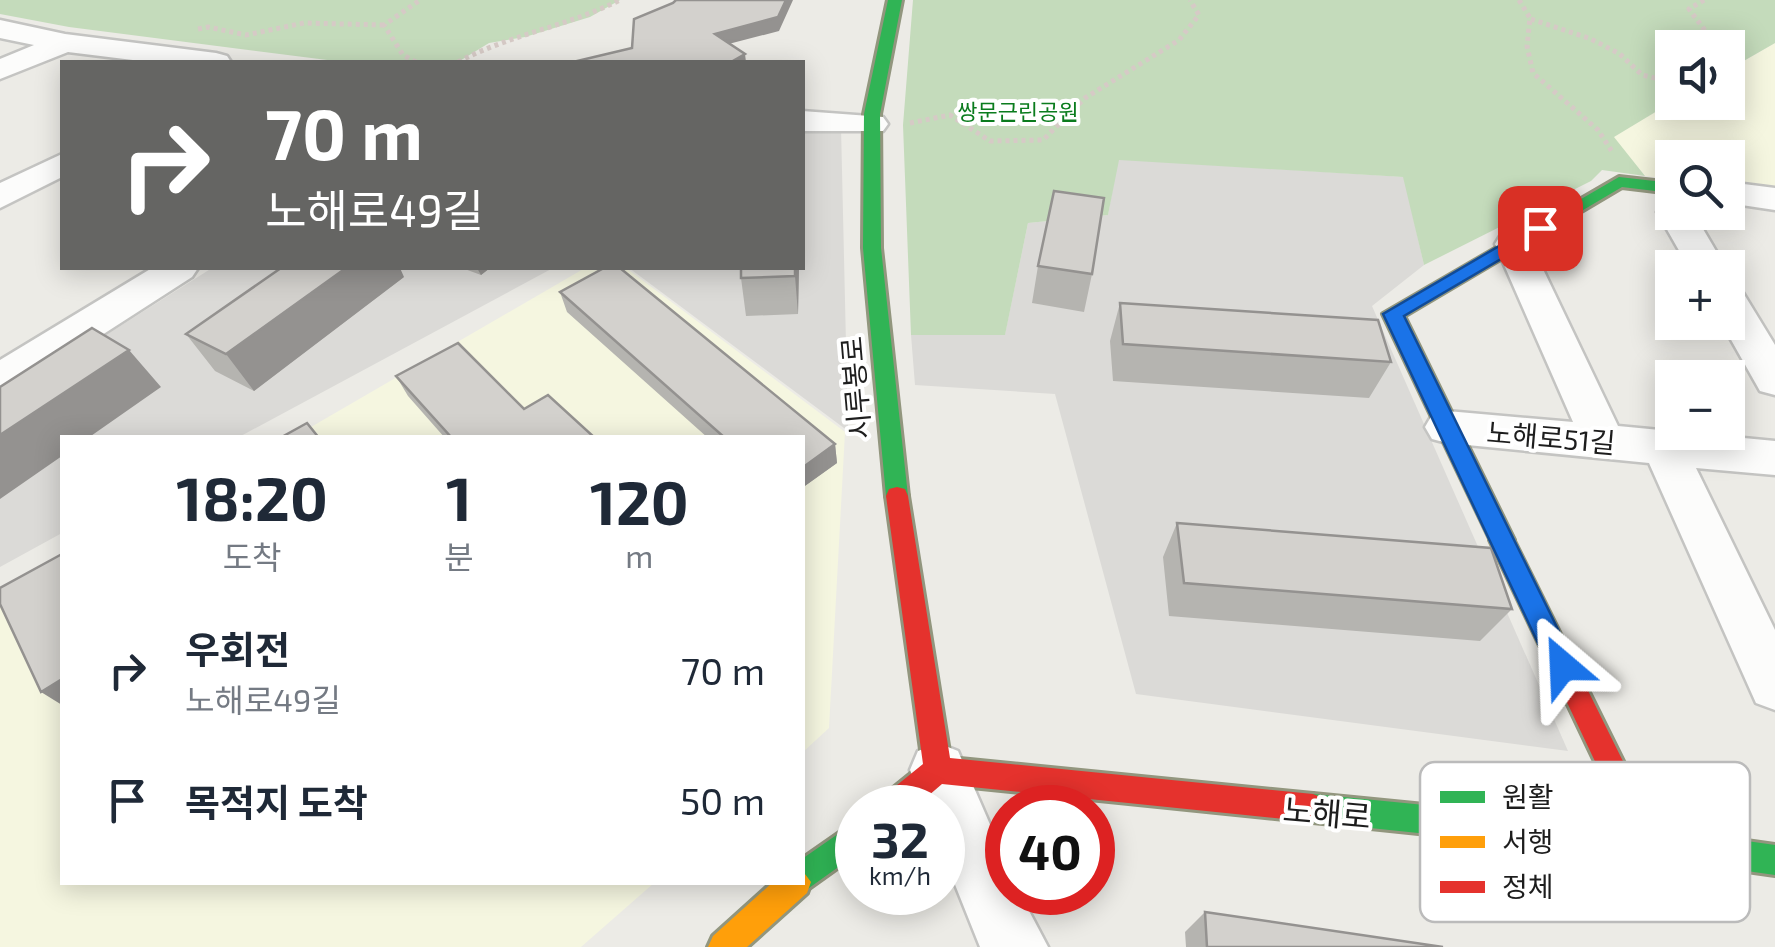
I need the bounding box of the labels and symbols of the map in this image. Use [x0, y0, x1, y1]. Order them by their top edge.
park label: 쌍문근린공원 [957, 98, 1079, 124]
pin [1498, 186, 1583, 271]
street label: 시루봉로 [834, 335, 876, 441]
street label: 노해로51길 [1485, 414, 1617, 460]
position arrow [1511, 614, 1615, 718]
legend [1420, 762, 1750, 922]
text: 원활 [1502, 779, 1554, 813]
speed limit sign: 40 [985, 785, 1115, 915]
street label: 노해로 [1281, 789, 1373, 835]
text: 서행 [1502, 824, 1554, 858]
text: 정체 [1502, 869, 1554, 903]

